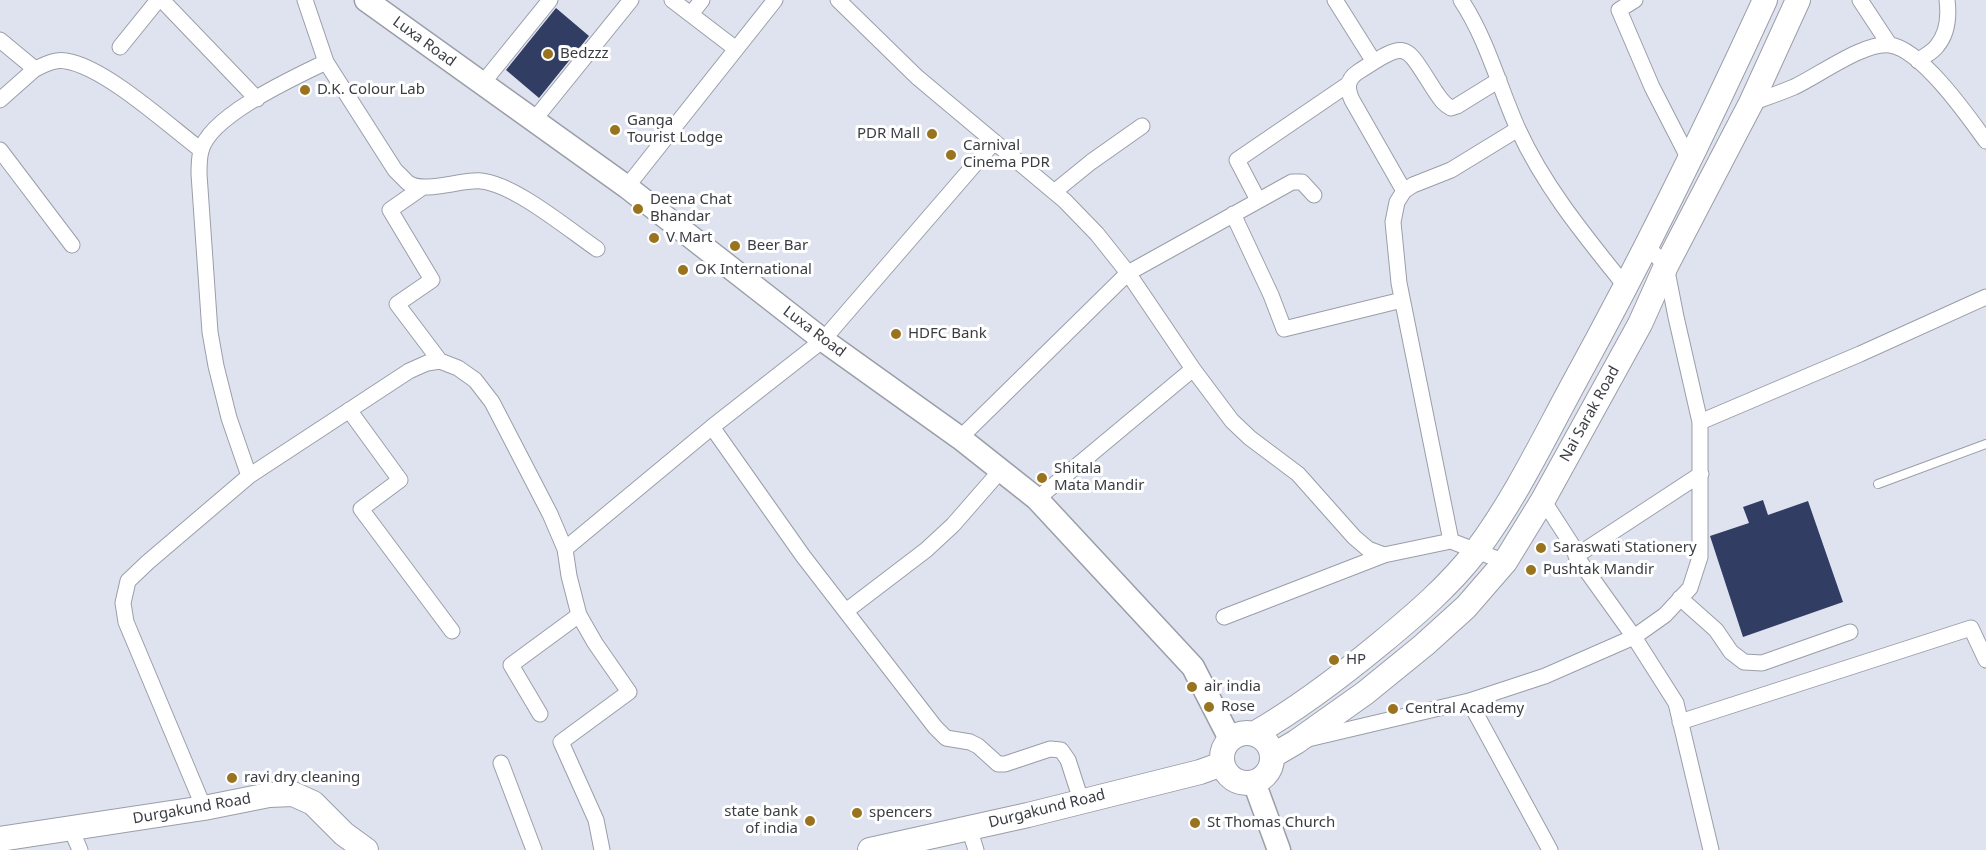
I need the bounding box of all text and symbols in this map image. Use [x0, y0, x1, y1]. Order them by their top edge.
street label: Luxa Road [389, 13, 459, 71]
place label: Bedzzz [560, 45, 609, 63]
marker: Bedzzz [541, 47, 555, 61]
place label: D.K. Colour Lab [317, 81, 425, 99]
marker: D.K. Colour Lab [298, 83, 312, 97]
place label: Ganga Tourist Lodge [627, 112, 723, 147]
marker: Ganga Tourist Lodge [608, 123, 622, 137]
place label: PDR Mall [857, 125, 920, 143]
marker: PDR Mall [925, 127, 939, 141]
place label: Carnival Cinema PDR [963, 137, 1050, 172]
marker: Carnival Cinema PDR [944, 148, 958, 162]
place label: Deena Chat Bhandar [650, 191, 732, 226]
marker: Deena Chat Bhandar [631, 202, 645, 216]
place label: V Mart [666, 229, 713, 247]
marker: V Mart [647, 231, 661, 245]
place label: Beer Bar [747, 237, 808, 255]
marker: Beer Bar [728, 239, 742, 253]
place label: OK International [695, 261, 812, 279]
marker: OK International [676, 263, 690, 277]
street label: Luxa Road [779, 303, 849, 361]
place label: HDFC Bank [908, 325, 987, 343]
marker: HDFC Bank [889, 327, 903, 341]
street label: Nai Sarak Road [1556, 363, 1624, 465]
place label: Shitala Mata Mandir [1054, 460, 1144, 495]
marker: Shitala Mata Mandir [1035, 471, 1049, 485]
place label: Saraswati Stationery [1553, 539, 1697, 557]
marker: Saraswati Stationery [1534, 541, 1548, 555]
place label: Pushtak Mandir [1543, 561, 1654, 579]
marker: Pushtak Mandir [1524, 563, 1538, 577]
place label: HP [1346, 651, 1366, 669]
marker: HP [1327, 653, 1341, 667]
place label: air india [1204, 678, 1261, 696]
marker: air india [1185, 680, 1199, 694]
place label: Rose [1221, 698, 1255, 716]
marker: Rose [1202, 700, 1216, 714]
place label: Central Academy [1405, 700, 1524, 718]
marker: Central Academy [1386, 702, 1400, 716]
place label: ravi dry cleaning [244, 769, 360, 787]
marker: ravi dry cleaning [225, 771, 239, 785]
street label: Durgakund Road [987, 786, 1107, 832]
street label: Durgakund Road [132, 790, 252, 828]
place label: state bank of india [724, 803, 798, 838]
place label: spencers [869, 804, 932, 822]
marker: spencers [850, 806, 864, 820]
marker: state bank of india [803, 814, 817, 828]
place label: St Thomas Church [1207, 814, 1335, 832]
marker: St Thomas Church [1188, 816, 1202, 830]

